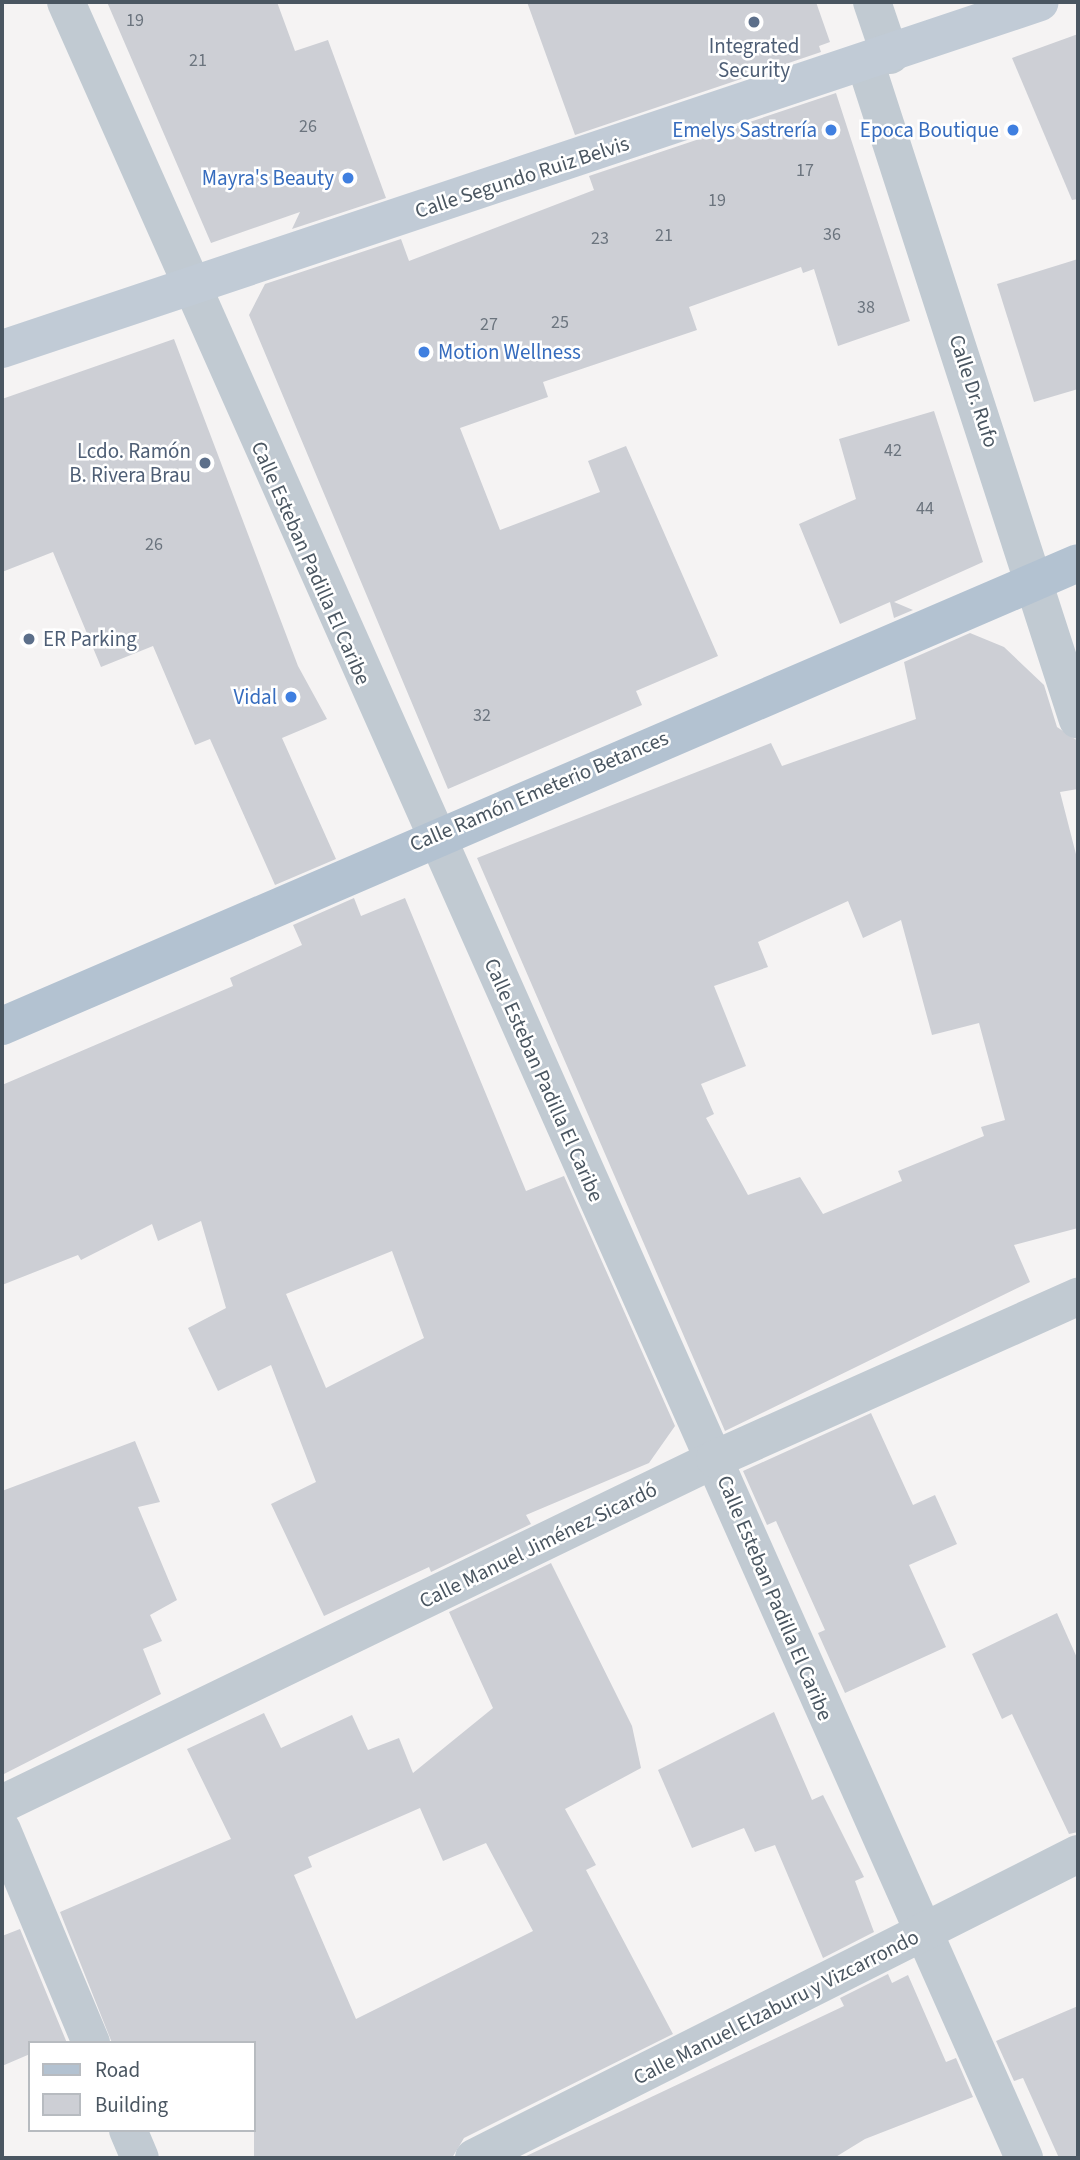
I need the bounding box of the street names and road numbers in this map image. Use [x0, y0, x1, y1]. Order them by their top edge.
street label: Calle Segundo Ruiz Belvis [412, 130, 632, 224]
street label: Calle Dr. Rufo [944, 331, 1004, 451]
street label: Calle Esteban Padilla El Caribe [246, 437, 376, 689]
street label: Calle Ramón Emeterio Betances [406, 725, 672, 857]
street label: Calle Esteban Padilla El Caribe [479, 954, 609, 1206]
street label: Calle Esteban Padilla El Caribe [712, 1472, 838, 1724]
street label: Calle Manuel Jiménez Sicardó [415, 1476, 661, 1614]
street label: Calle Manuel Elzaburu y Vizcarrondo [629, 1924, 923, 2090]

